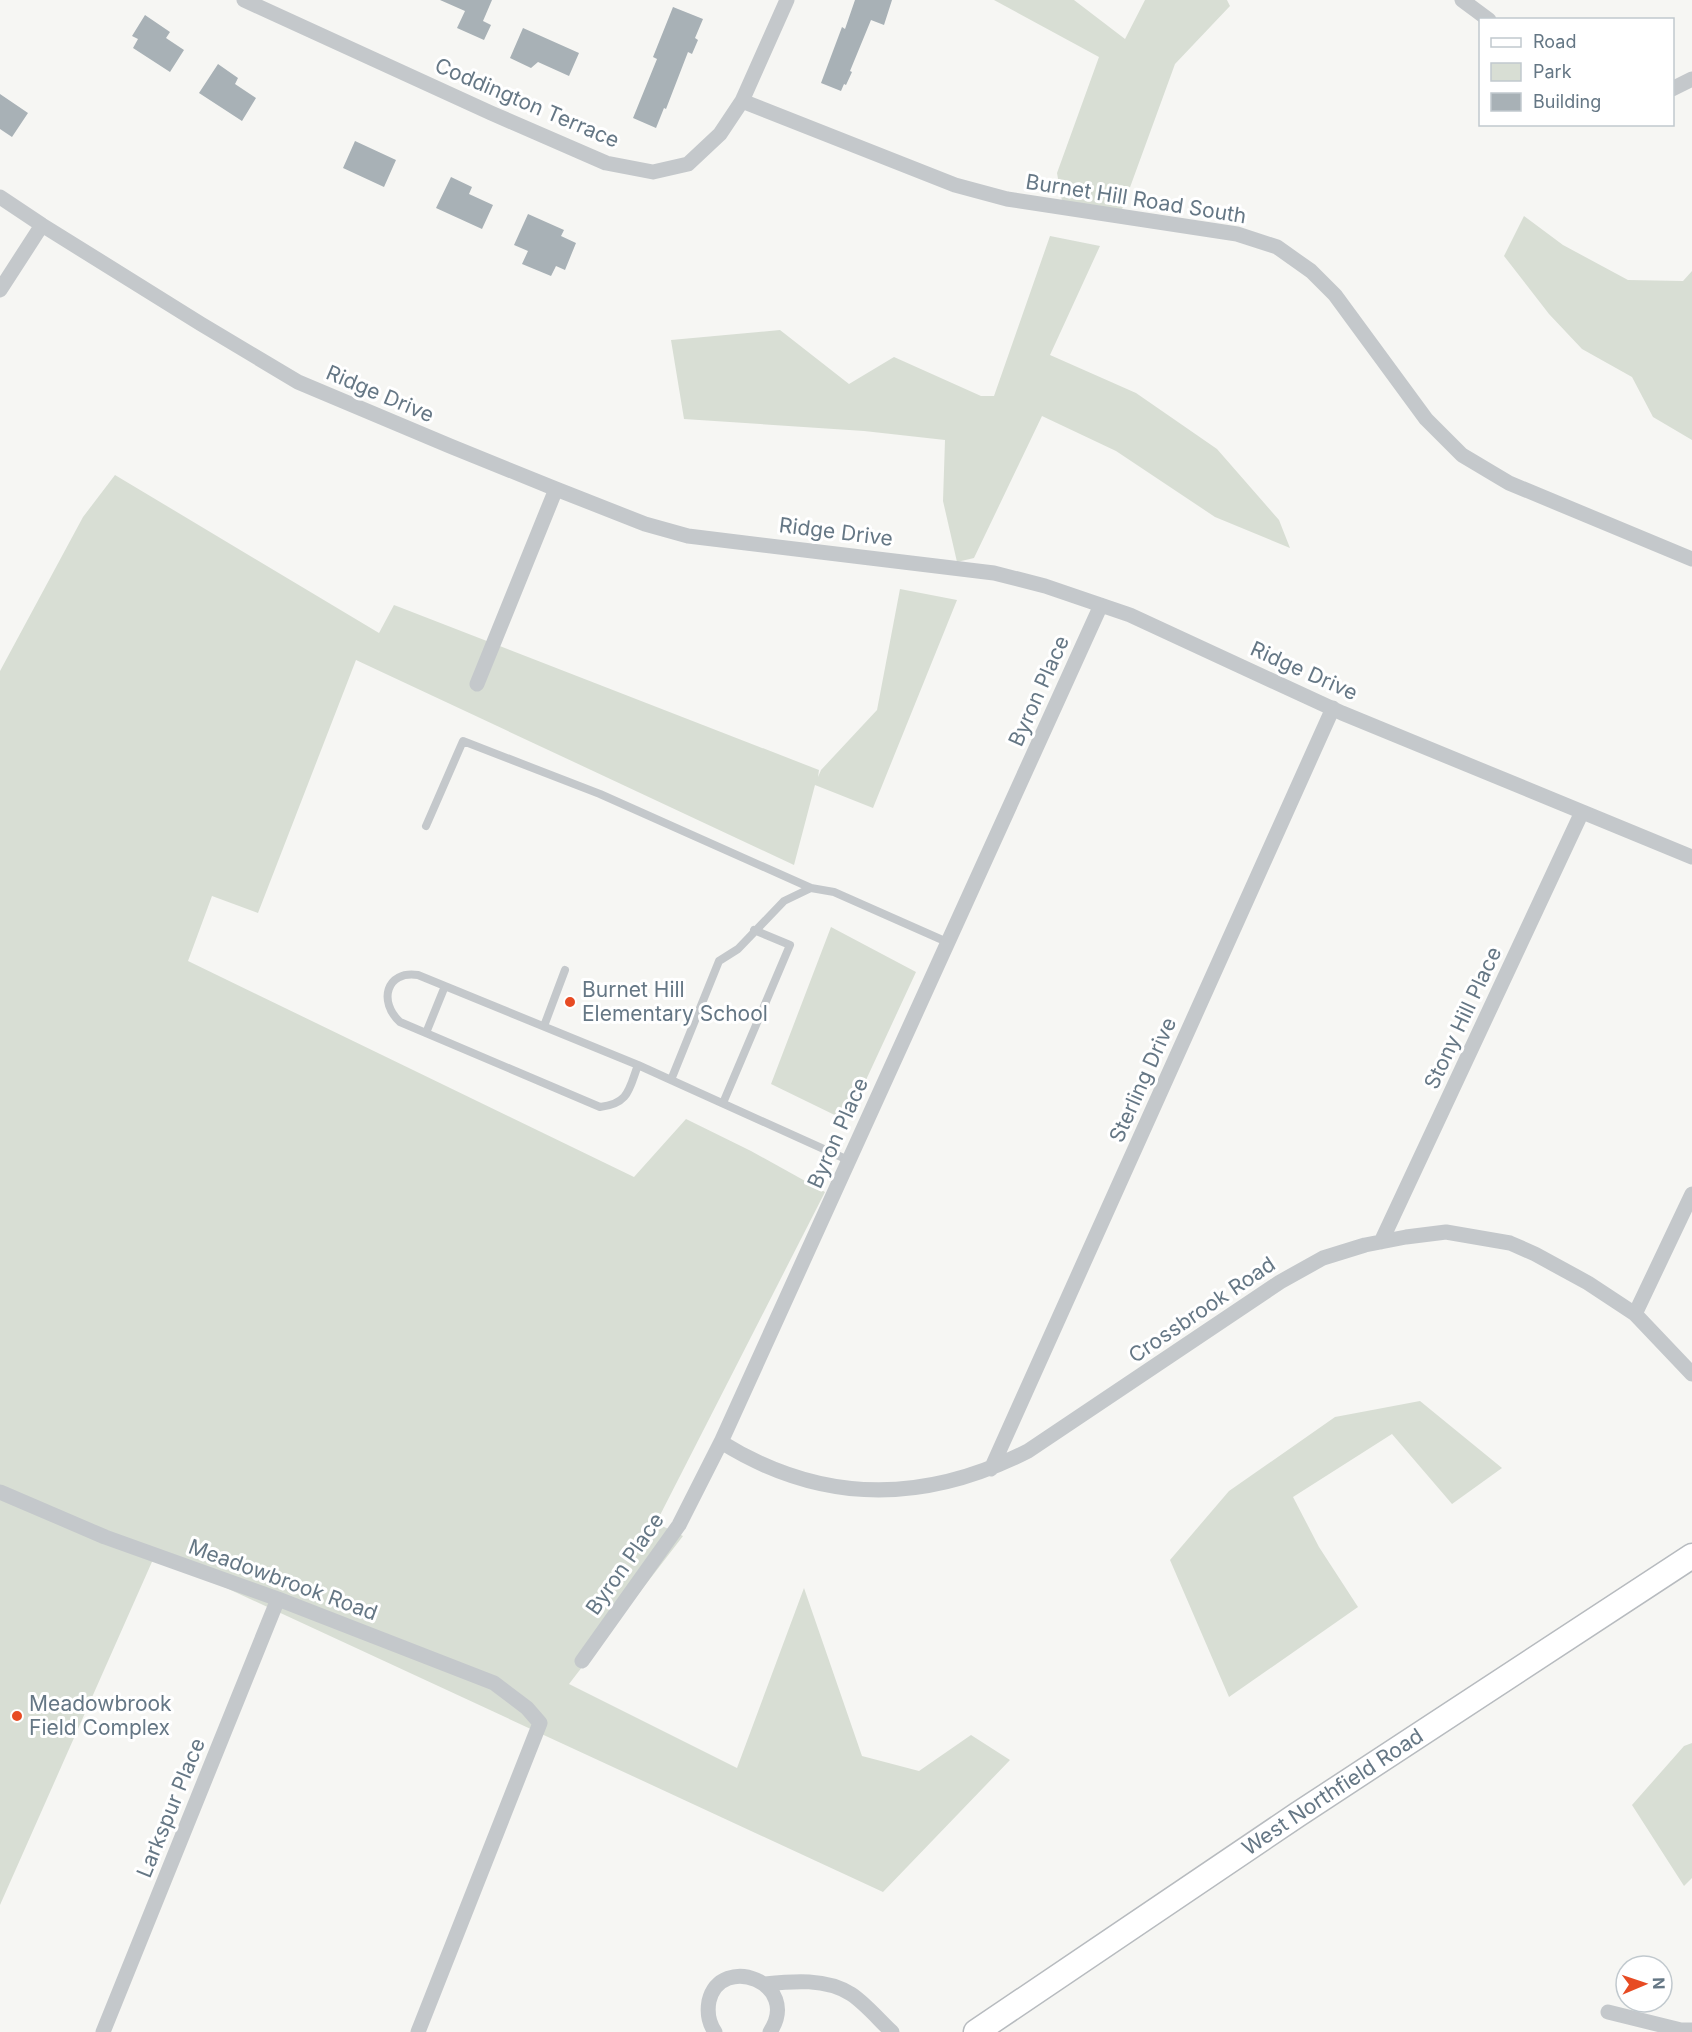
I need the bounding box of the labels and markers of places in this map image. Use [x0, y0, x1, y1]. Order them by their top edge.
place label: Burnet Hill Elementary School [582, 977, 768, 1026]
marker: Burnet Hill Elementary School [563, 995, 577, 1009]
place label: Meadowbrook Field Complex [29, 1691, 172, 1740]
marker: Meadowbrook Field Complex [10, 1709, 24, 1723]

